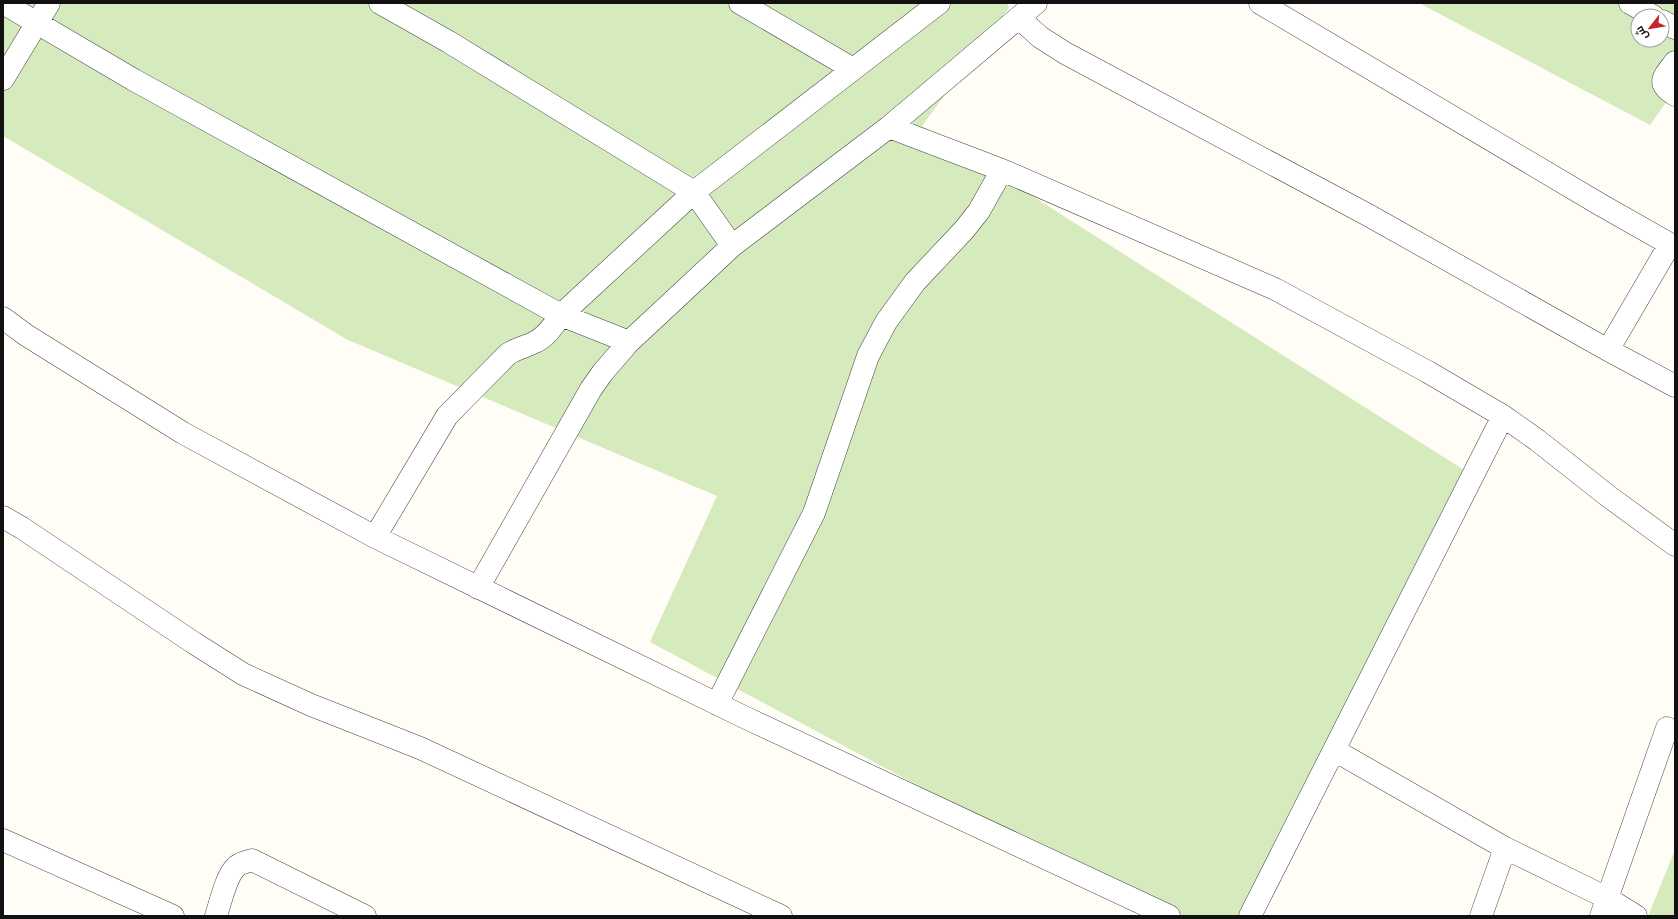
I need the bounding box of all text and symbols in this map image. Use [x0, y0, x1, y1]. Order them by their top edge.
north arrow [1630, 8, 1670, 48]
text: ش [1632, 23, 1652, 43]

